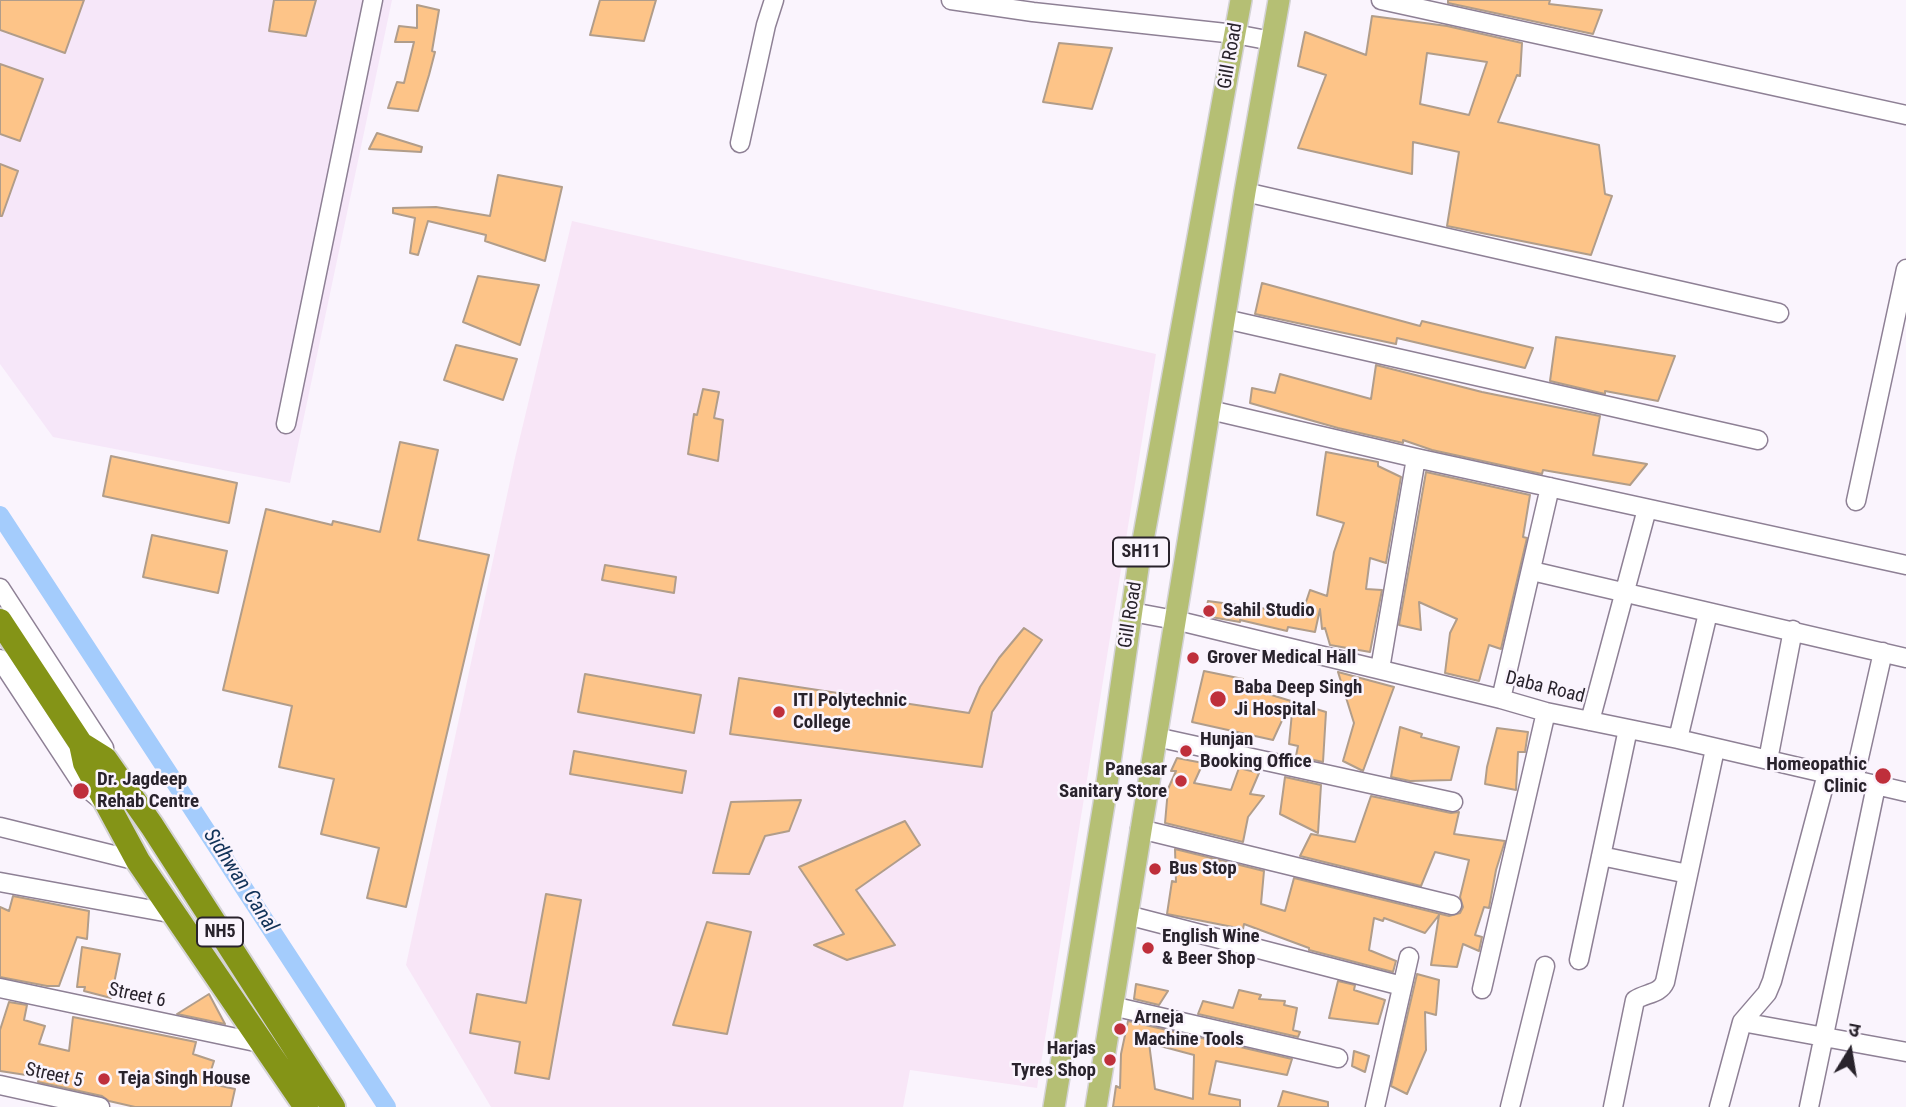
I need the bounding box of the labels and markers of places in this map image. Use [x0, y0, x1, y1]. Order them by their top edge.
place label: Sahil Studio [1223, 600, 1315, 622]
marker: Sahil Studio [1201, 603, 1217, 619]
place label: Grover Medical Hall [1207, 647, 1356, 669]
marker: Grover Medical Hall [1185, 650, 1201, 666]
place label: Baba Deep Singh Ji Hospital [1234, 677, 1362, 721]
marker: Baba Deep Singh Ji Hospital [1208, 689, 1228, 709]
place label: ITI Polytechnic College [793, 690, 907, 734]
marker: ITI Polytechnic College [771, 704, 787, 720]
place label: Hunjan Booking Office [1200, 729, 1312, 773]
marker: Hunjan Booking Office [1178, 743, 1194, 759]
place label: Homeopathic Clinic [1766, 754, 1867, 798]
place label: Panesar Sanitary Store [1059, 759, 1167, 803]
marker: Homeopathic Clinic [1873, 766, 1893, 786]
place label: Dr. Jagdeep Rehab Centre [97, 769, 199, 813]
marker: Panesar Sanitary Store [1173, 773, 1189, 789]
marker: Dr. Jagdeep Rehab Centre [71, 781, 91, 801]
place label: Bus Stop [1169, 858, 1237, 880]
marker: Bus Stop [1147, 861, 1163, 877]
place label: English Wine & Beer Shop [1162, 926, 1260, 970]
marker: English Wine & Beer Shop [1140, 940, 1156, 956]
place label: Arneja Machine Tools [1134, 1007, 1244, 1051]
marker: Arneja Machine Tools [1112, 1021, 1128, 1037]
place label: Harjas Tyres Shop [1011, 1038, 1096, 1082]
marker: Harjas Tyres Shop [1102, 1052, 1118, 1068]
place label: Teja Singh House [118, 1068, 250, 1090]
marker: Teja Singh House [96, 1071, 112, 1087]

